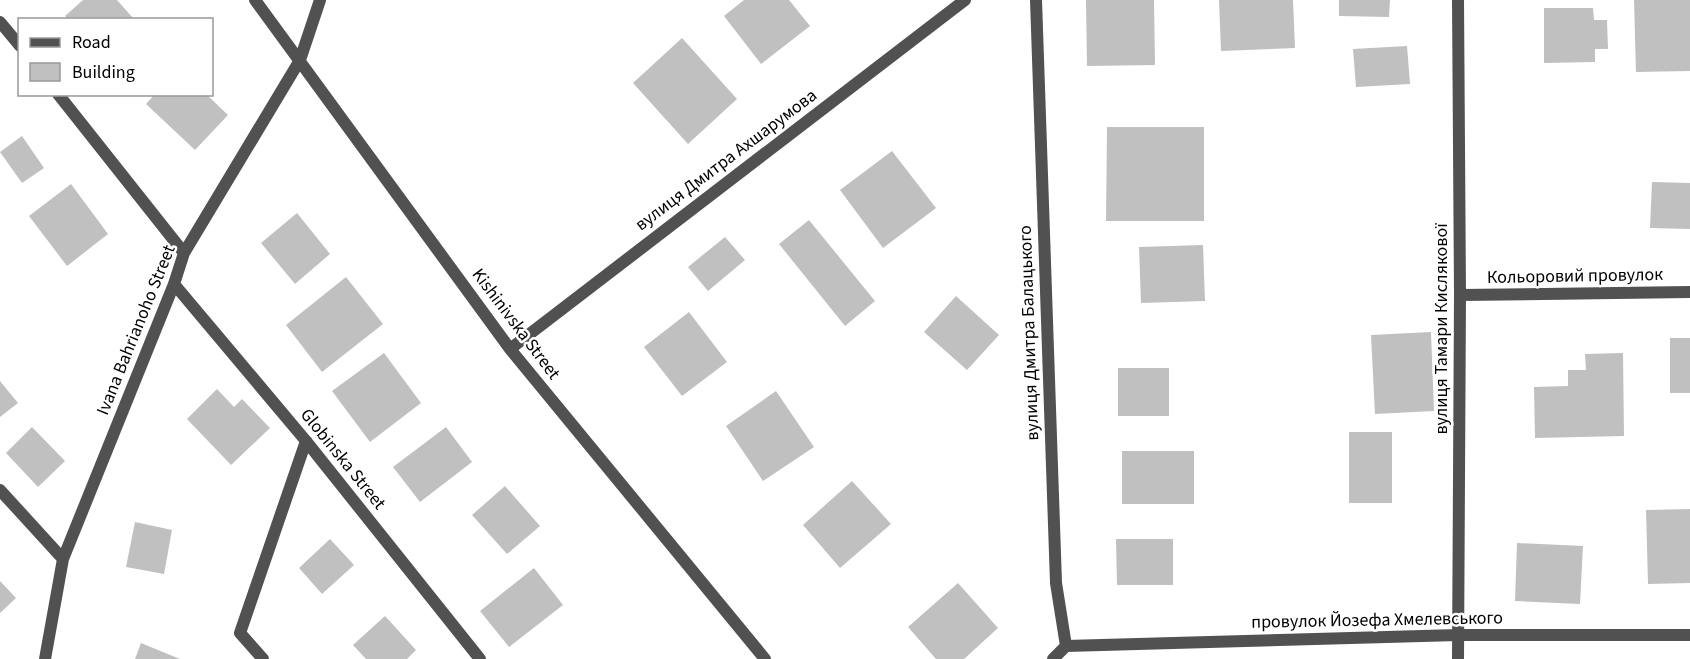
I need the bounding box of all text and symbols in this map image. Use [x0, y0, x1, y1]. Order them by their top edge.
legend [18, 18, 213, 96]
text: Road [72, 30, 111, 55]
text: Building [72, 60, 135, 85]
street label: вулиця Дмитра Ахшарумова [630, 83, 822, 237]
street label: вулиця Тамари Кислякової [1429, 223, 1454, 435]
street label: вулиця Дмитра Балацького [1013, 225, 1045, 441]
street label: Ivana Bahrianoho Street [90, 241, 182, 419]
street label: Кольоровий провулок [1487, 262, 1663, 290]
street label: Kishinivska Street [466, 263, 566, 385]
street label: Globinska Street [294, 403, 392, 515]
street label: провулок Йозефа Хмелевського [1251, 605, 1503, 635]

